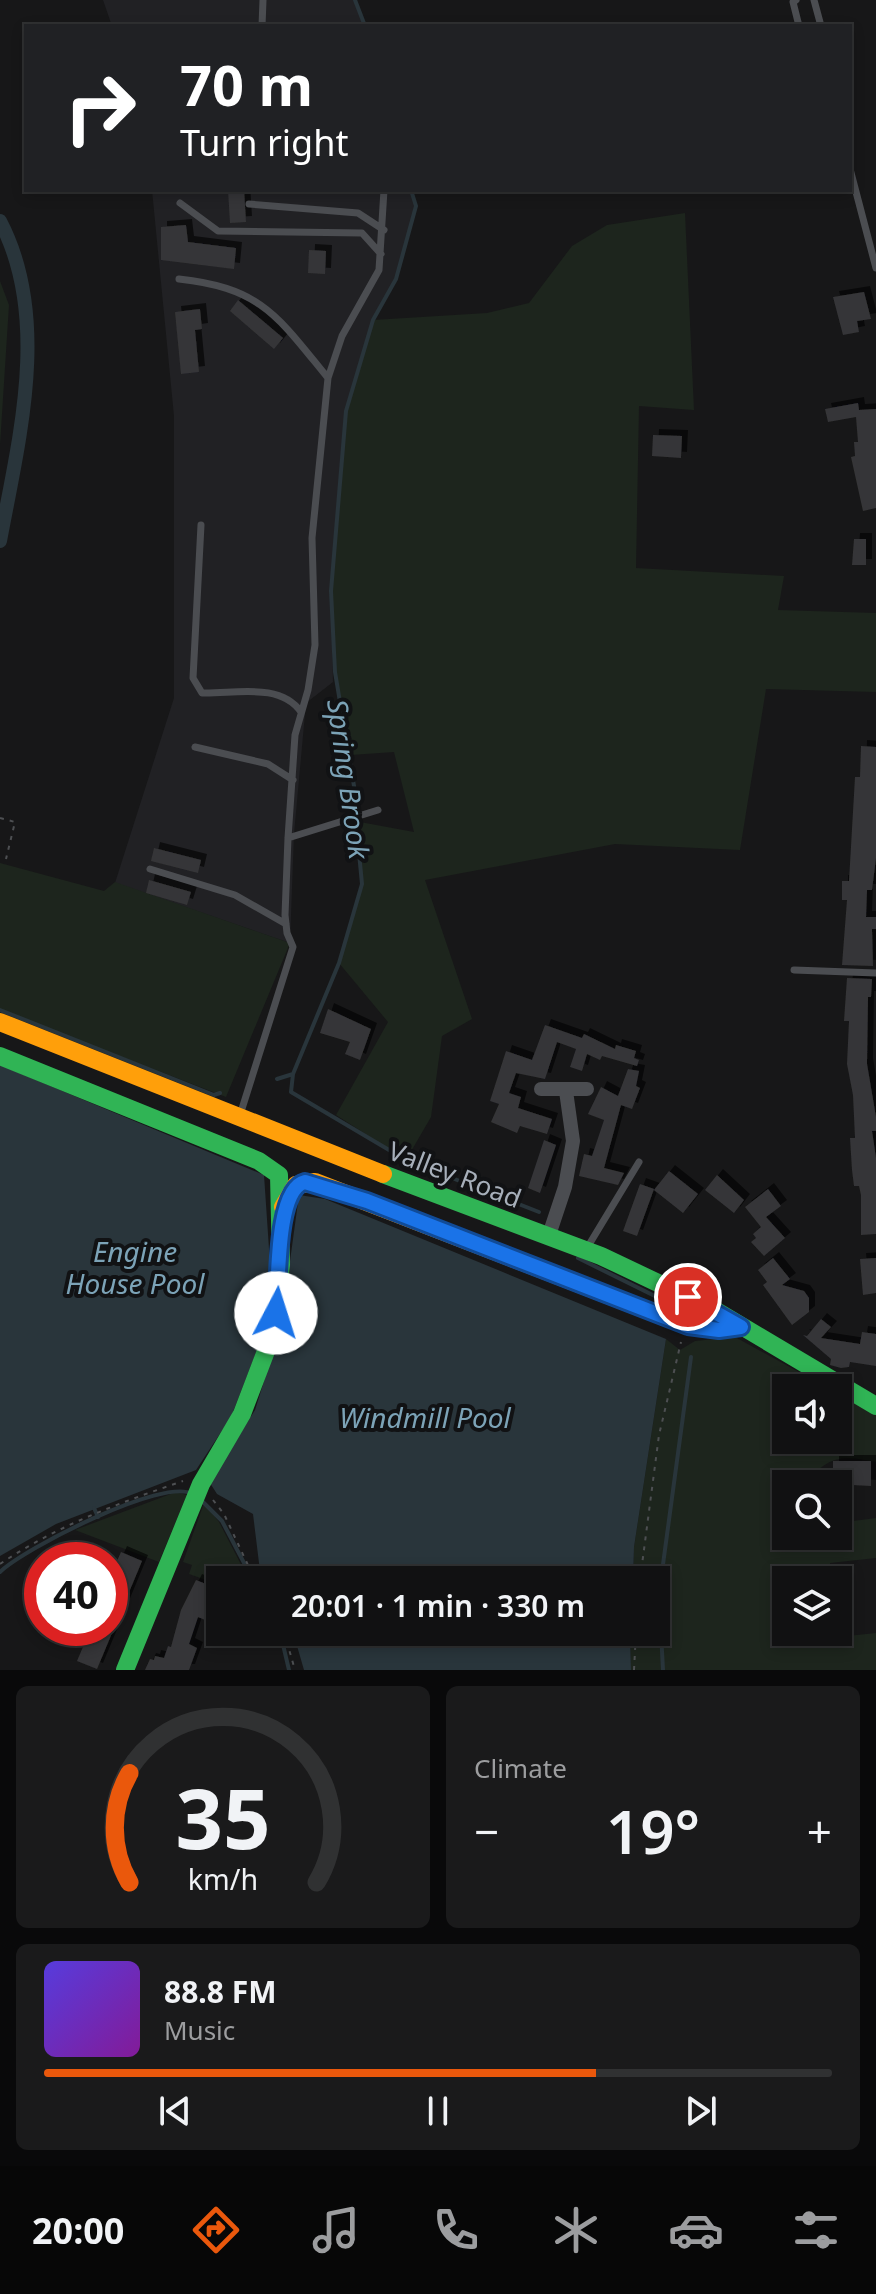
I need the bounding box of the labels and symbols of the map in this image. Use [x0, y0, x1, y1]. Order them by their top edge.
water label: Spring Brook [319, 697, 379, 863]
street label: Valley Road [383, 1132, 527, 1216]
water label: Engine House Pool [66, 1232, 205, 1302]
pin [654, 1263, 722, 1331]
position arrow [234, 1271, 318, 1355]
water label: Windmill Pool [339, 1398, 512, 1436]
speed limit sign: 40 [24, 1542, 128, 1646]

